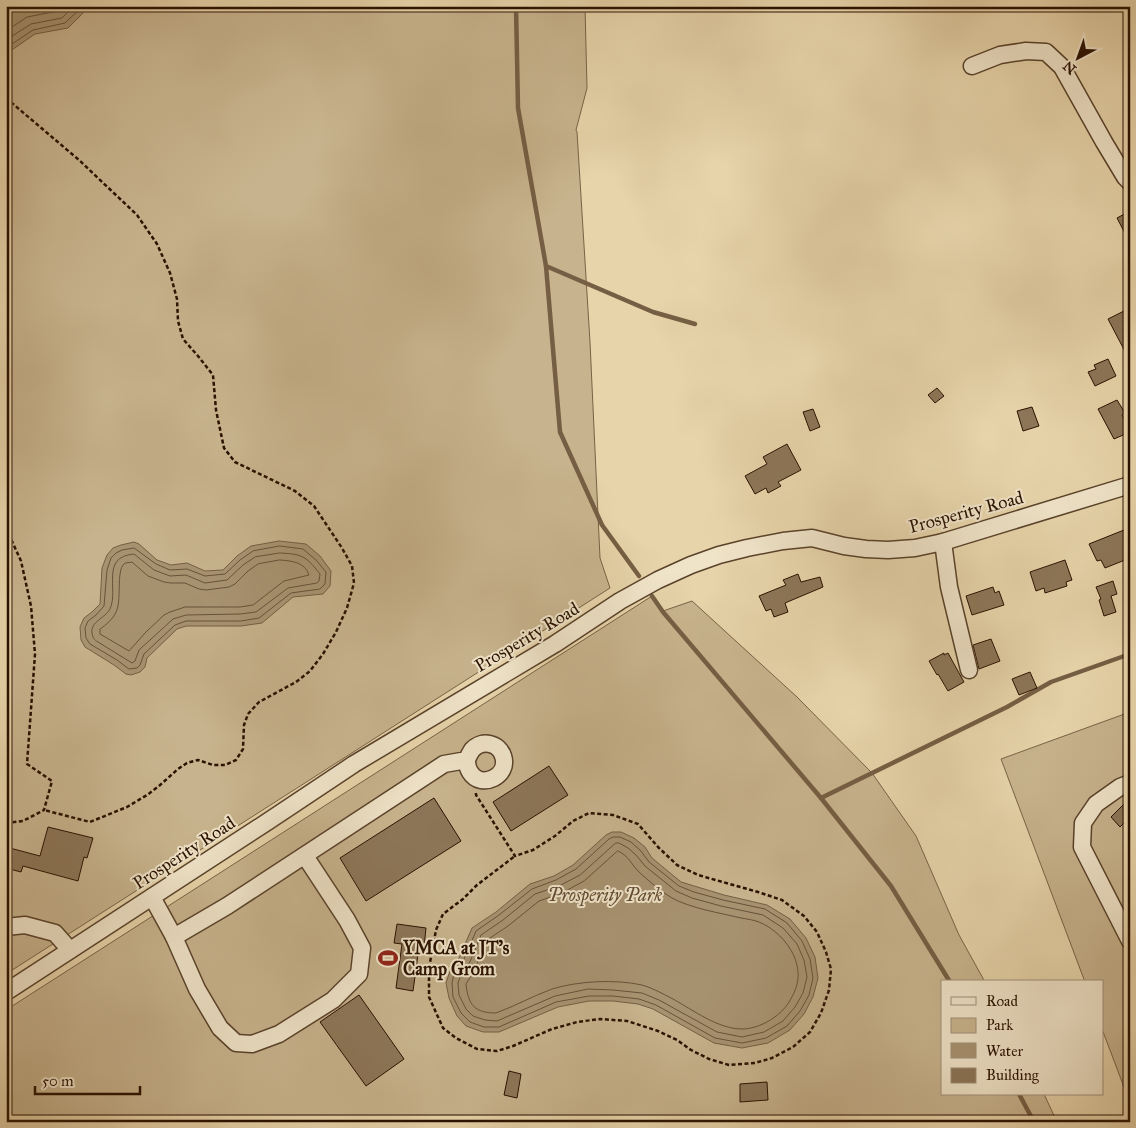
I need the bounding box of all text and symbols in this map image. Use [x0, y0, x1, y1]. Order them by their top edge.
north arrow [1054, 32, 1104, 82]
text: N [1060, 57, 1080, 78]
street label: Prosperity Road [906, 486, 1026, 538]
street label: Prosperity Road [471, 597, 583, 677]
street label: Prosperity Road [129, 812, 239, 894]
park label: Prosperity Park [548, 884, 662, 907]
place label: YMCA at JT's Camp Grom [402, 937, 510, 981]
sports icon: YMCA at JT's Camp Grom [377, 947, 399, 969]
legend [941, 980, 1104, 1096]
text: Road [986, 992, 1018, 1010]
text: Park [986, 1016, 1013, 1034]
text: Water [986, 1042, 1023, 1060]
scale bar [35, 1063, 140, 1095]
text: Building [986, 1066, 1040, 1084]
text: 50 m [42, 1072, 74, 1090]

